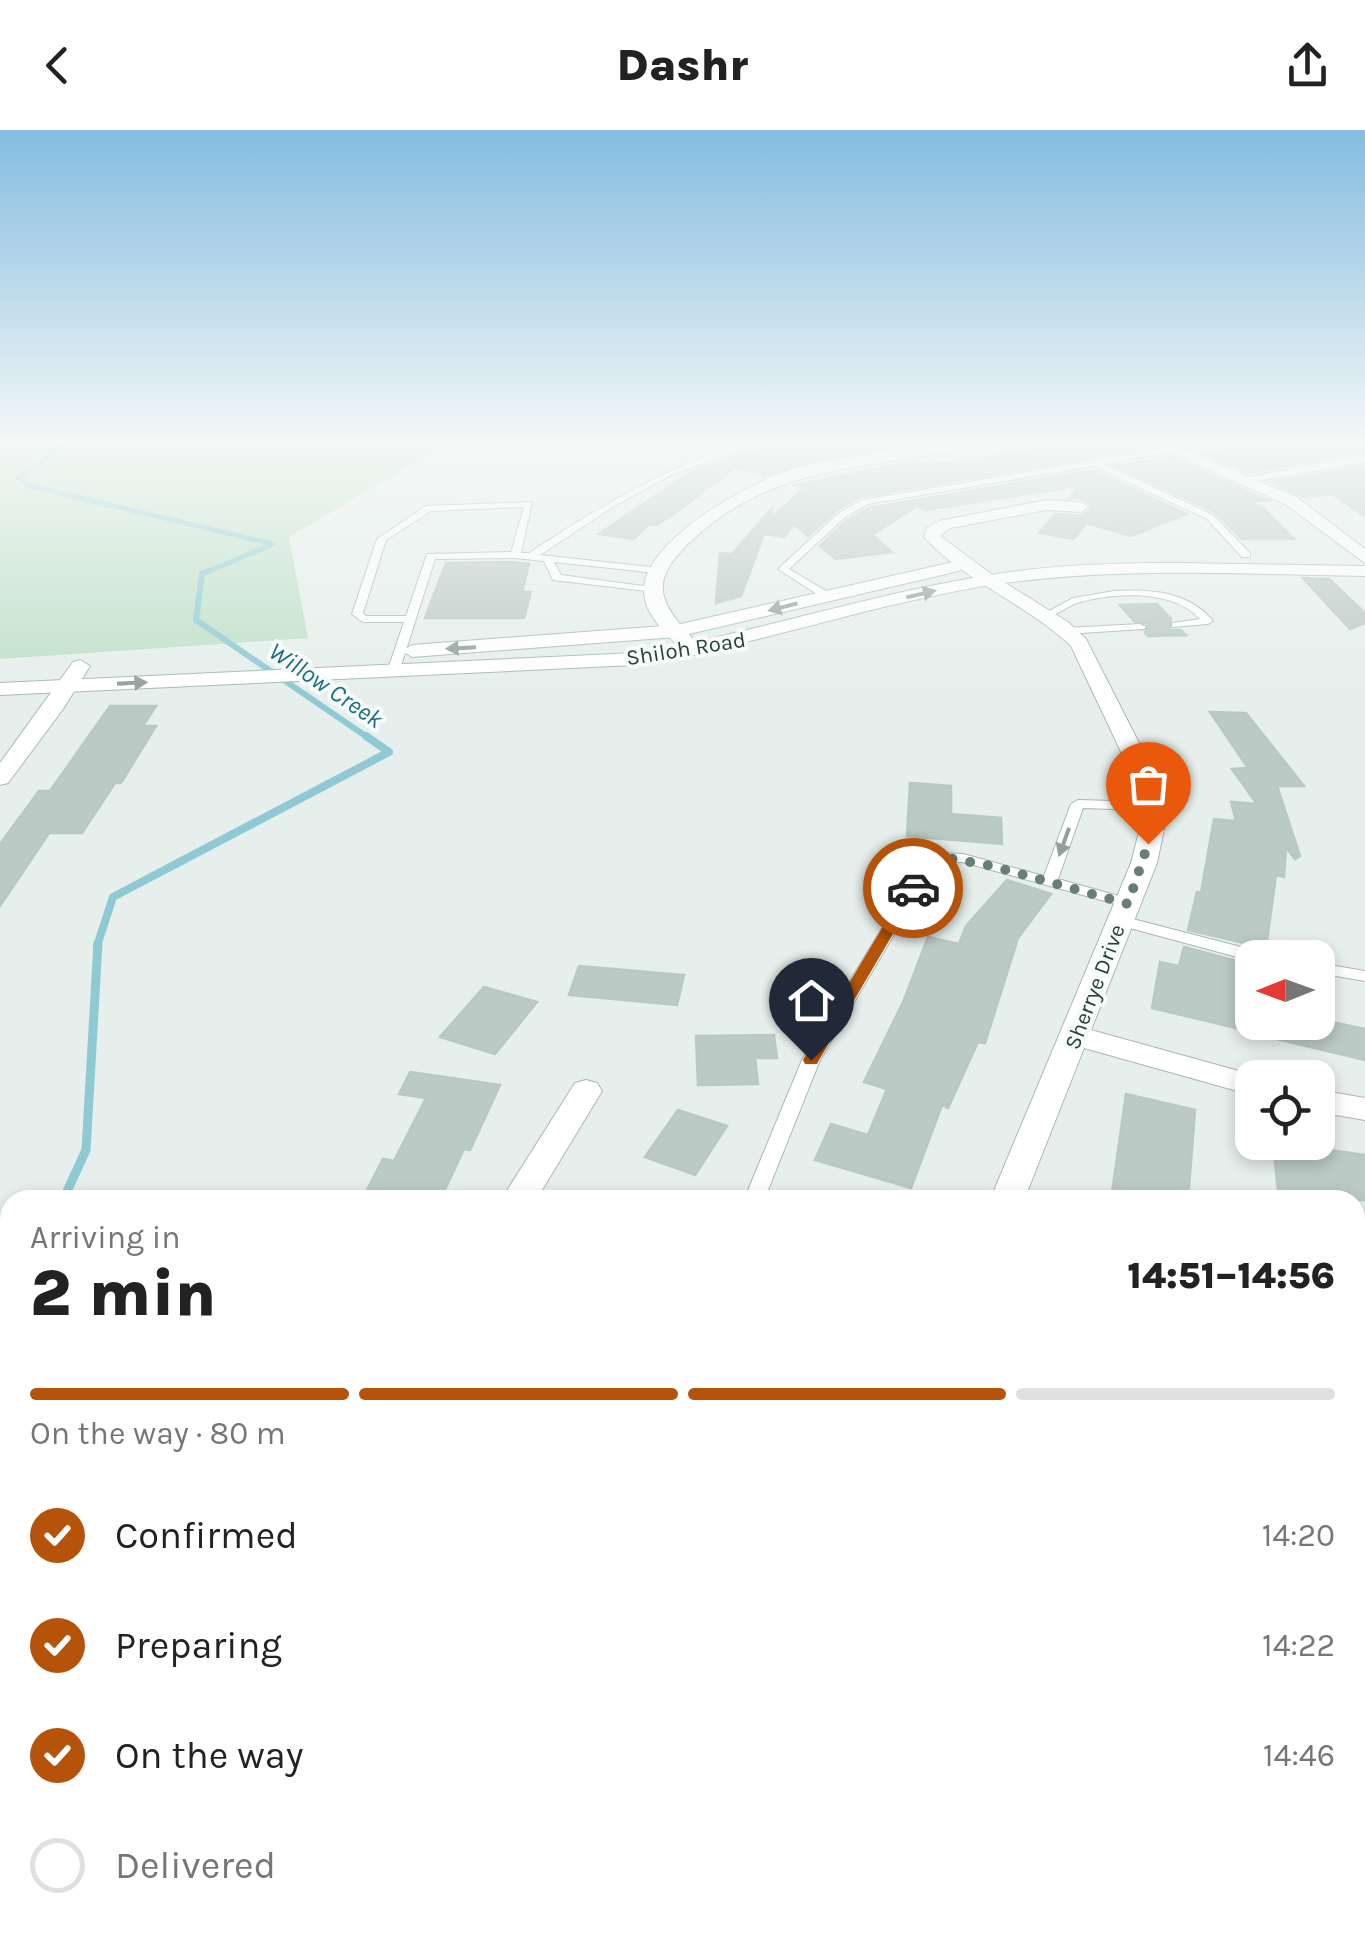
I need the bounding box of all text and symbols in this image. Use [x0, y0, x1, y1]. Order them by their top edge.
icon: back [30, 38, 85, 93]
icon: share [1280, 38, 1335, 93]
text: Dashr [616, 39, 749, 91]
one-way arrow [906, 586, 937, 601]
one-way arrow [767, 600, 798, 615]
street label: Shiloh Road [624, 627, 748, 671]
water label: Willow Creek [263, 636, 389, 734]
one-way arrow [445, 640, 477, 656]
one-way arrow [117, 675, 149, 691]
pin [1106, 742, 1191, 845]
icon: bag [1121, 757, 1176, 812]
one-way arrow [1056, 828, 1071, 858]
courier [863, 838, 963, 938]
icon: car [886, 861, 941, 916]
street label: Sherrye Drive [1059, 921, 1131, 1053]
north arrow [1235, 940, 1335, 1040]
map controls [1235, 940, 1335, 1160]
pin [769, 958, 854, 1061]
icon: home [784, 973, 839, 1028]
button: locate [1235, 1060, 1335, 1160]
text: Arriving in [30, 1219, 181, 1256]
text: 14:51–14:56 [1127, 1253, 1335, 1298]
text: 2 min [30, 1255, 216, 1331]
text: On the way · 80 m [30, 1415, 286, 1452]
icon: check [30, 1508, 85, 1563]
text: Confirmed [115, 1513, 298, 1558]
text: 14:20 [1262, 1517, 1335, 1554]
icon: check [30, 1618, 85, 1673]
text: Preparing [115, 1623, 282, 1668]
text: 14:22 [1262, 1627, 1335, 1664]
icon: check [30, 1728, 85, 1783]
text: On the way [115, 1733, 303, 1778]
text: 14:46 [1263, 1737, 1335, 1774]
text: Delivered [115, 1843, 276, 1888]

